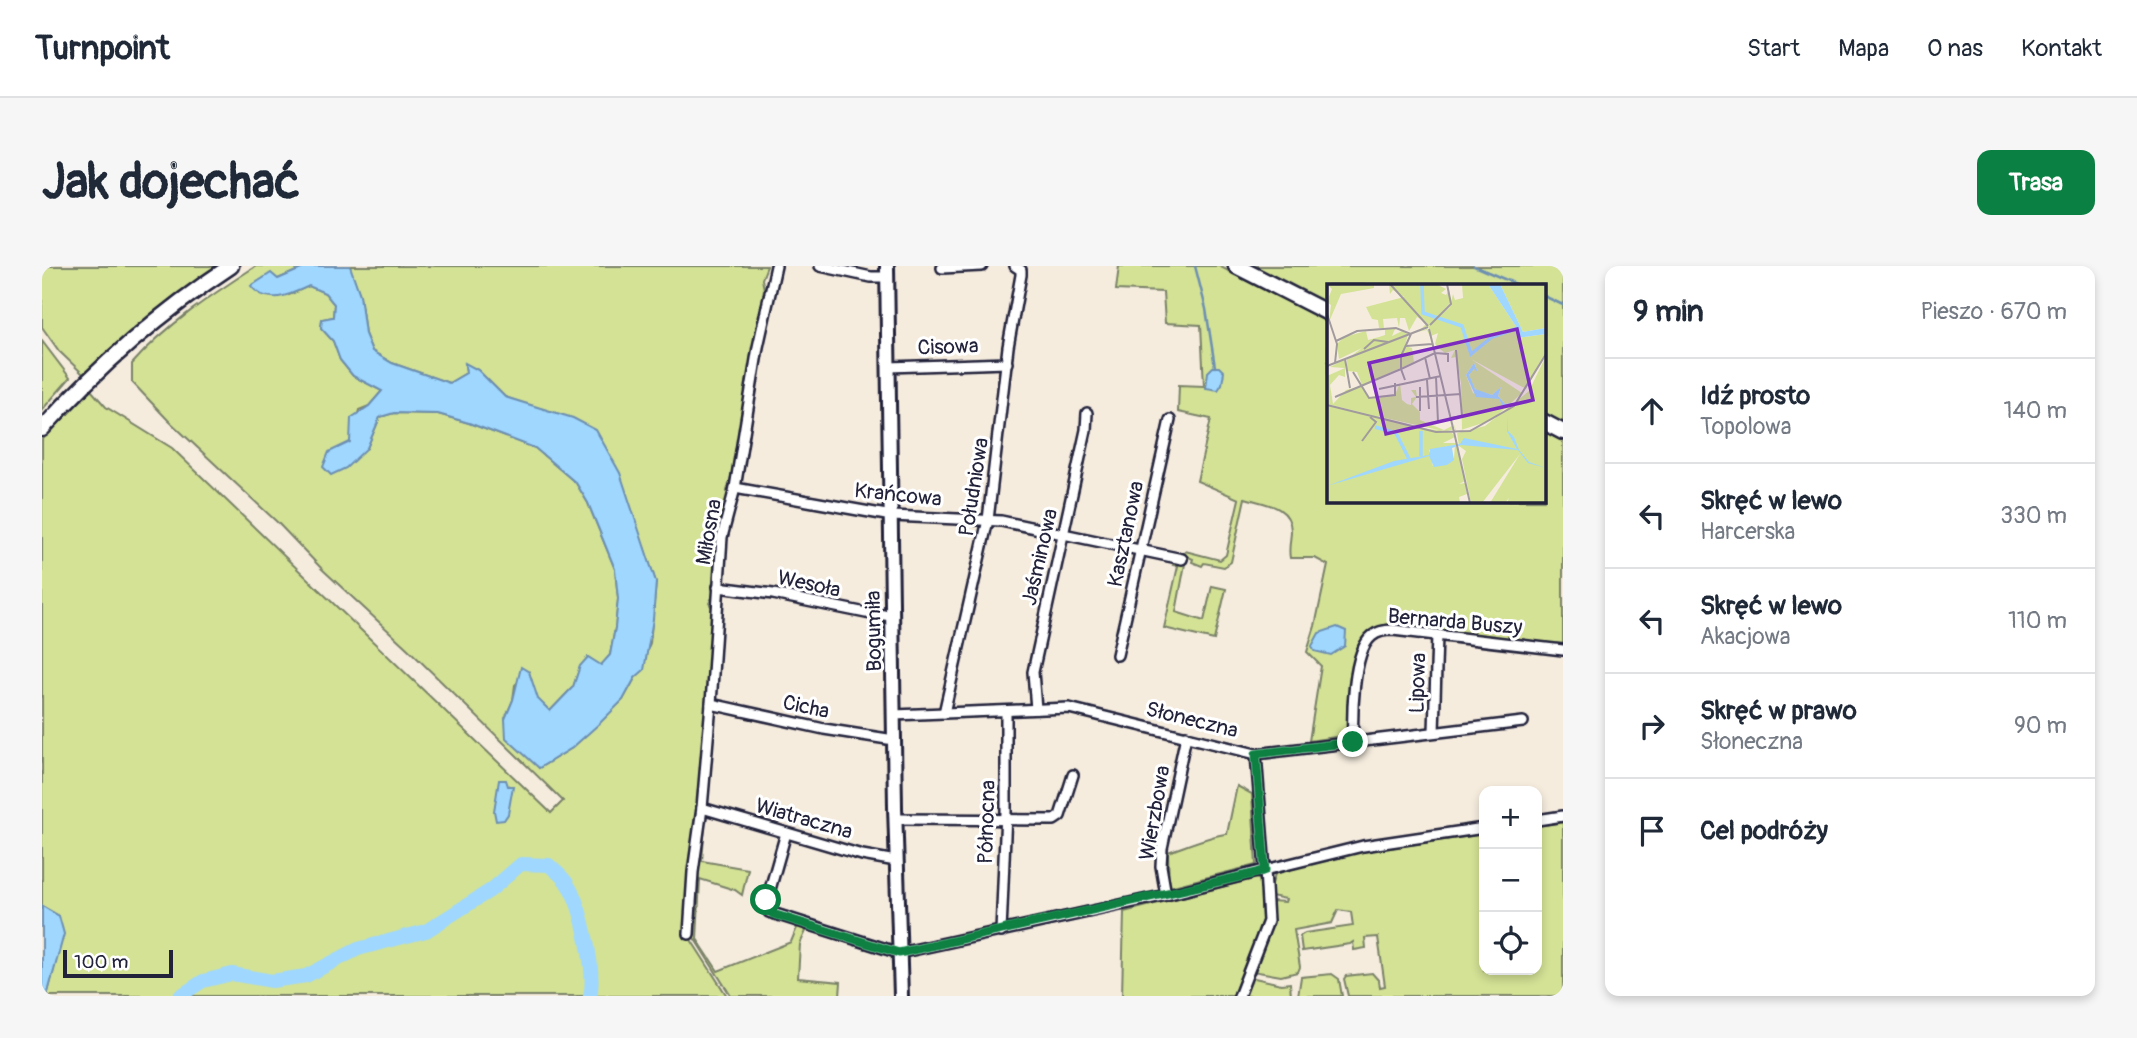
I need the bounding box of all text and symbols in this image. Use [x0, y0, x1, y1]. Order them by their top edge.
text: Turnpoint [35, 28, 170, 69]
text: Start [1747, 34, 1800, 63]
text: Mapa [1838, 34, 1889, 63]
text: O nas [1927, 34, 1983, 63]
text: Kontakt [2021, 34, 2102, 63]
button: Trasa [1977, 150, 2095, 215]
text: Jak dojechać [42, 152, 300, 213]
inset map [1327, 284, 1546, 502]
text: 9 min [1633, 293, 1704, 330]
text: Pieszo · 670 m [1920, 297, 2067, 326]
street label: Cisowa [917, 332, 979, 362]
text: Idź prosto [1700, 380, 1810, 412]
icon: ahead [1633, 392, 1671, 430]
text: 140 m [2004, 396, 2067, 425]
text: Topolowa [1700, 412, 1791, 441]
street label: Południowa [953, 436, 995, 538]
street label: Krańcowa [853, 477, 943, 513]
street label: Kasztanowa [1102, 479, 1150, 589]
text: Skręć w lewo [1700, 485, 1842, 517]
street label: Miłosna [690, 497, 728, 567]
icon: left [1633, 497, 1671, 535]
text: 330 m [2000, 501, 2067, 530]
street label: Jaśminowa [1016, 506, 1064, 608]
text: Harcerska [1700, 517, 1795, 546]
street label: Wesoła [775, 564, 843, 604]
street label: Bogumiła [860, 590, 888, 672]
text: Skręć w lewo [1700, 590, 1842, 622]
icon: left [1633, 602, 1671, 640]
street label: Bernarda Buszy [1387, 603, 1523, 641]
text: 110 m [2008, 606, 2067, 635]
text: Akacjowa [1700, 622, 1791, 651]
street label: Lipowa [1403, 652, 1433, 714]
street label: Cicha [780, 689, 832, 725]
text: Skręć w prawo [1700, 695, 1857, 727]
street label: Słoneczna [1143, 696, 1241, 744]
icon: right [1633, 707, 1671, 745]
text: 90 m [2014, 711, 2067, 740]
route end [1337, 726, 1368, 757]
text: Słoneczna [1700, 727, 1803, 756]
street label: Wierzbowa [1133, 763, 1177, 863]
street label: Północna [972, 779, 1002, 865]
map controls [1479, 786, 1542, 975]
button: + [1479, 786, 1542, 849]
street label: Wiatraczna [752, 792, 856, 846]
icon: arrive [1633, 812, 1671, 850]
text: Cel podróży [1700, 815, 1828, 847]
button: − [1479, 849, 1542, 912]
route start [750, 884, 781, 915]
button: locate [1479, 912, 1542, 975]
scale bar [63, 947, 173, 979]
text: 100 m [74, 950, 128, 974]

